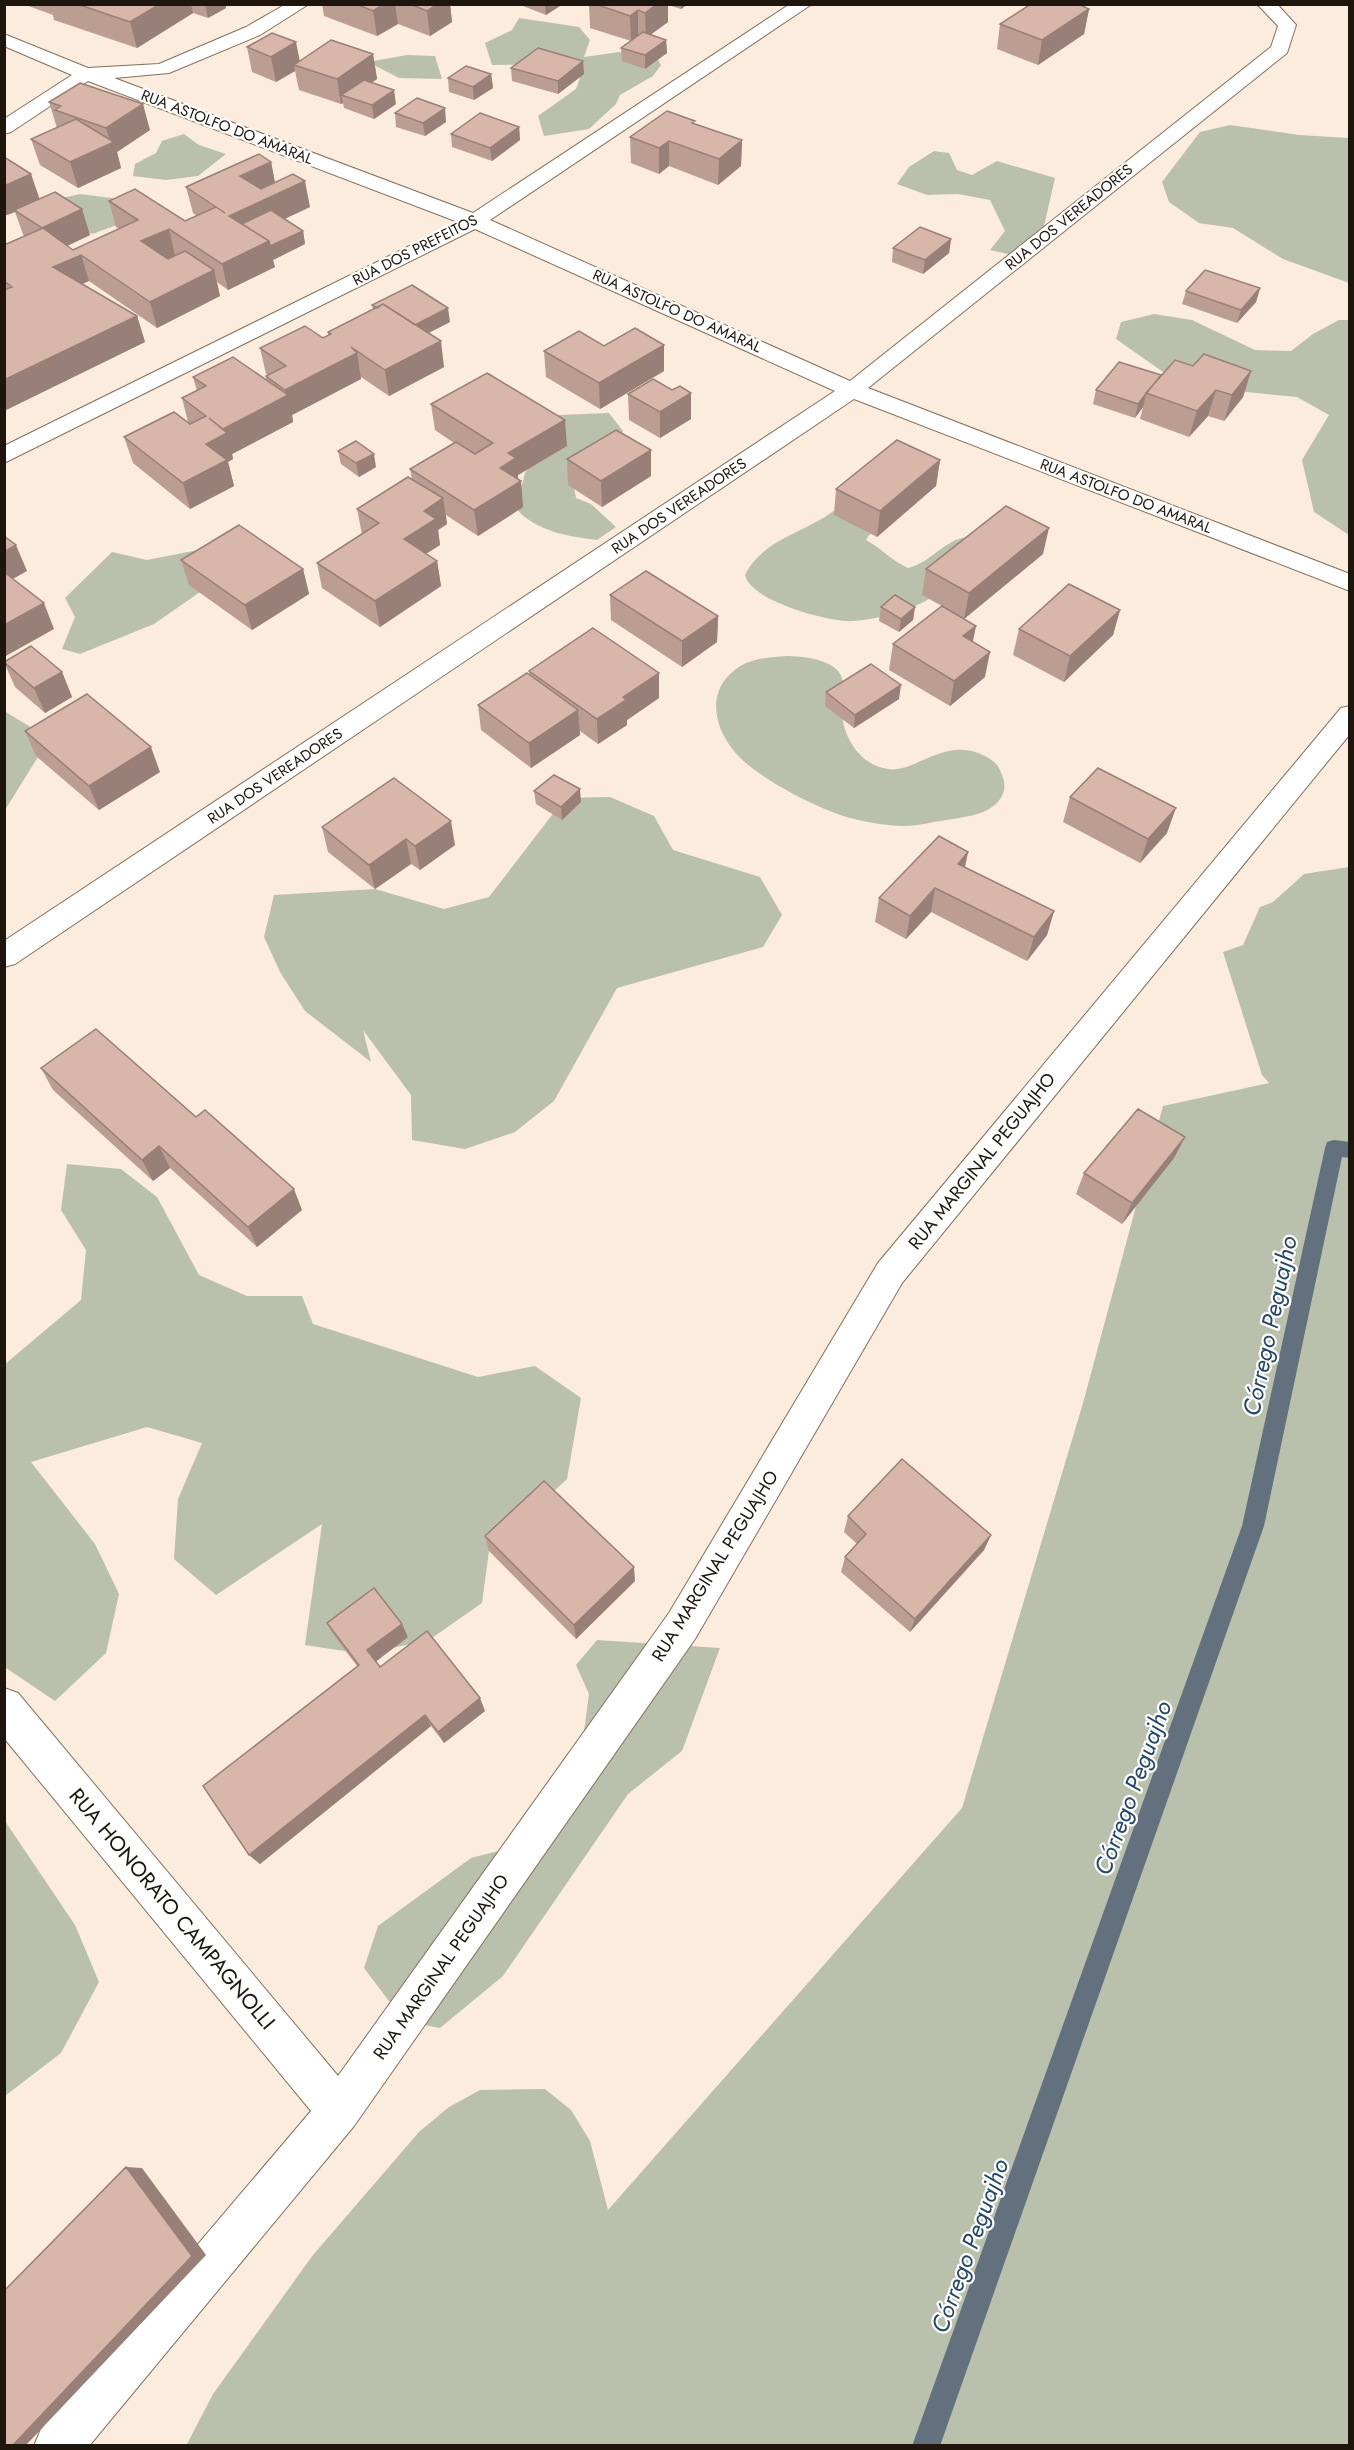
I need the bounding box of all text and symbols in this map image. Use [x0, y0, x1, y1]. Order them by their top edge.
street label: RUA ASTOLFO DO AMARAL [138, 84, 316, 170]
street label: RUA DOS VEREADORES [1000, 159, 1138, 275]
street label: RUA DOS PREFEITOS [349, 209, 481, 291]
street label: RUA ASTOLFO DO AMARAL [589, 264, 765, 358]
street label: RUA DOS VEREADORES [607, 453, 751, 559]
street label: RUA ASTOLFO DO AMARAL [1037, 453, 1215, 539]
street label: RUA DOS VEREADORES [203, 723, 347, 829]
street label: RUA MARGINAL PEGUAJHO [902, 1067, 1062, 1255]
water label: Córrego Peguajho [1233, 1232, 1306, 1419]
street label: RUA MARGINAL PEGUAJHO [645, 1465, 785, 1667]
water label: Córrego Peguajho [1085, 1696, 1180, 1880]
street label: RUA HONORATO CAMPAGNOLLI [62, 1782, 282, 2036]
street label: RUA MARGINAL PEGUAJHO [367, 1869, 515, 2065]
water label: Córrego Peguajho [922, 2154, 1017, 2338]

